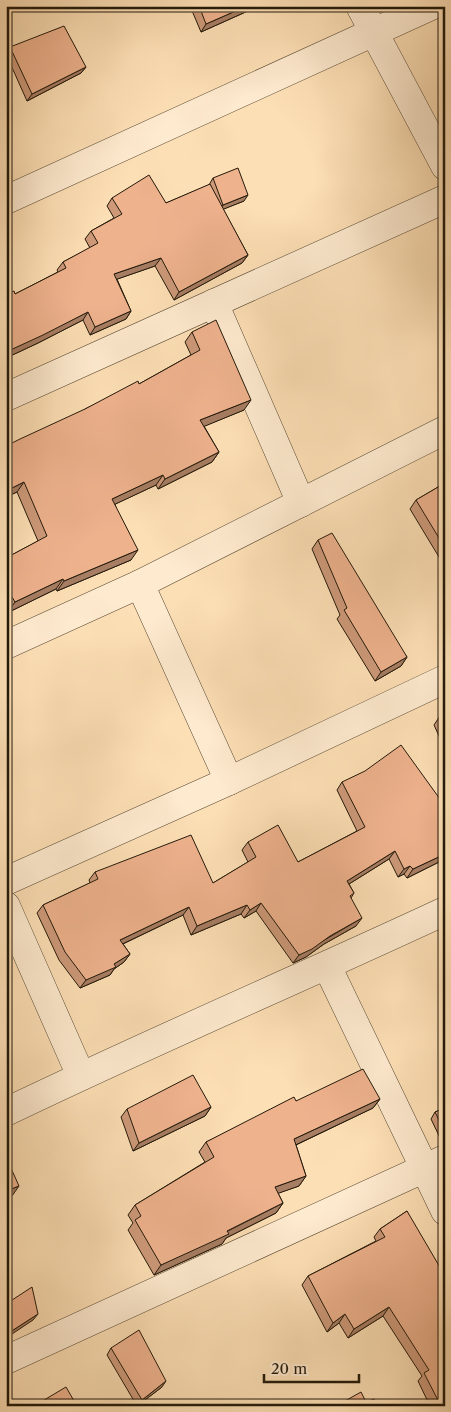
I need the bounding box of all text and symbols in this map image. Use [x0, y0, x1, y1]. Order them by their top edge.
scale bar [264, 1352, 358, 1384]
text: 20 m [271, 1359, 307, 1378]

